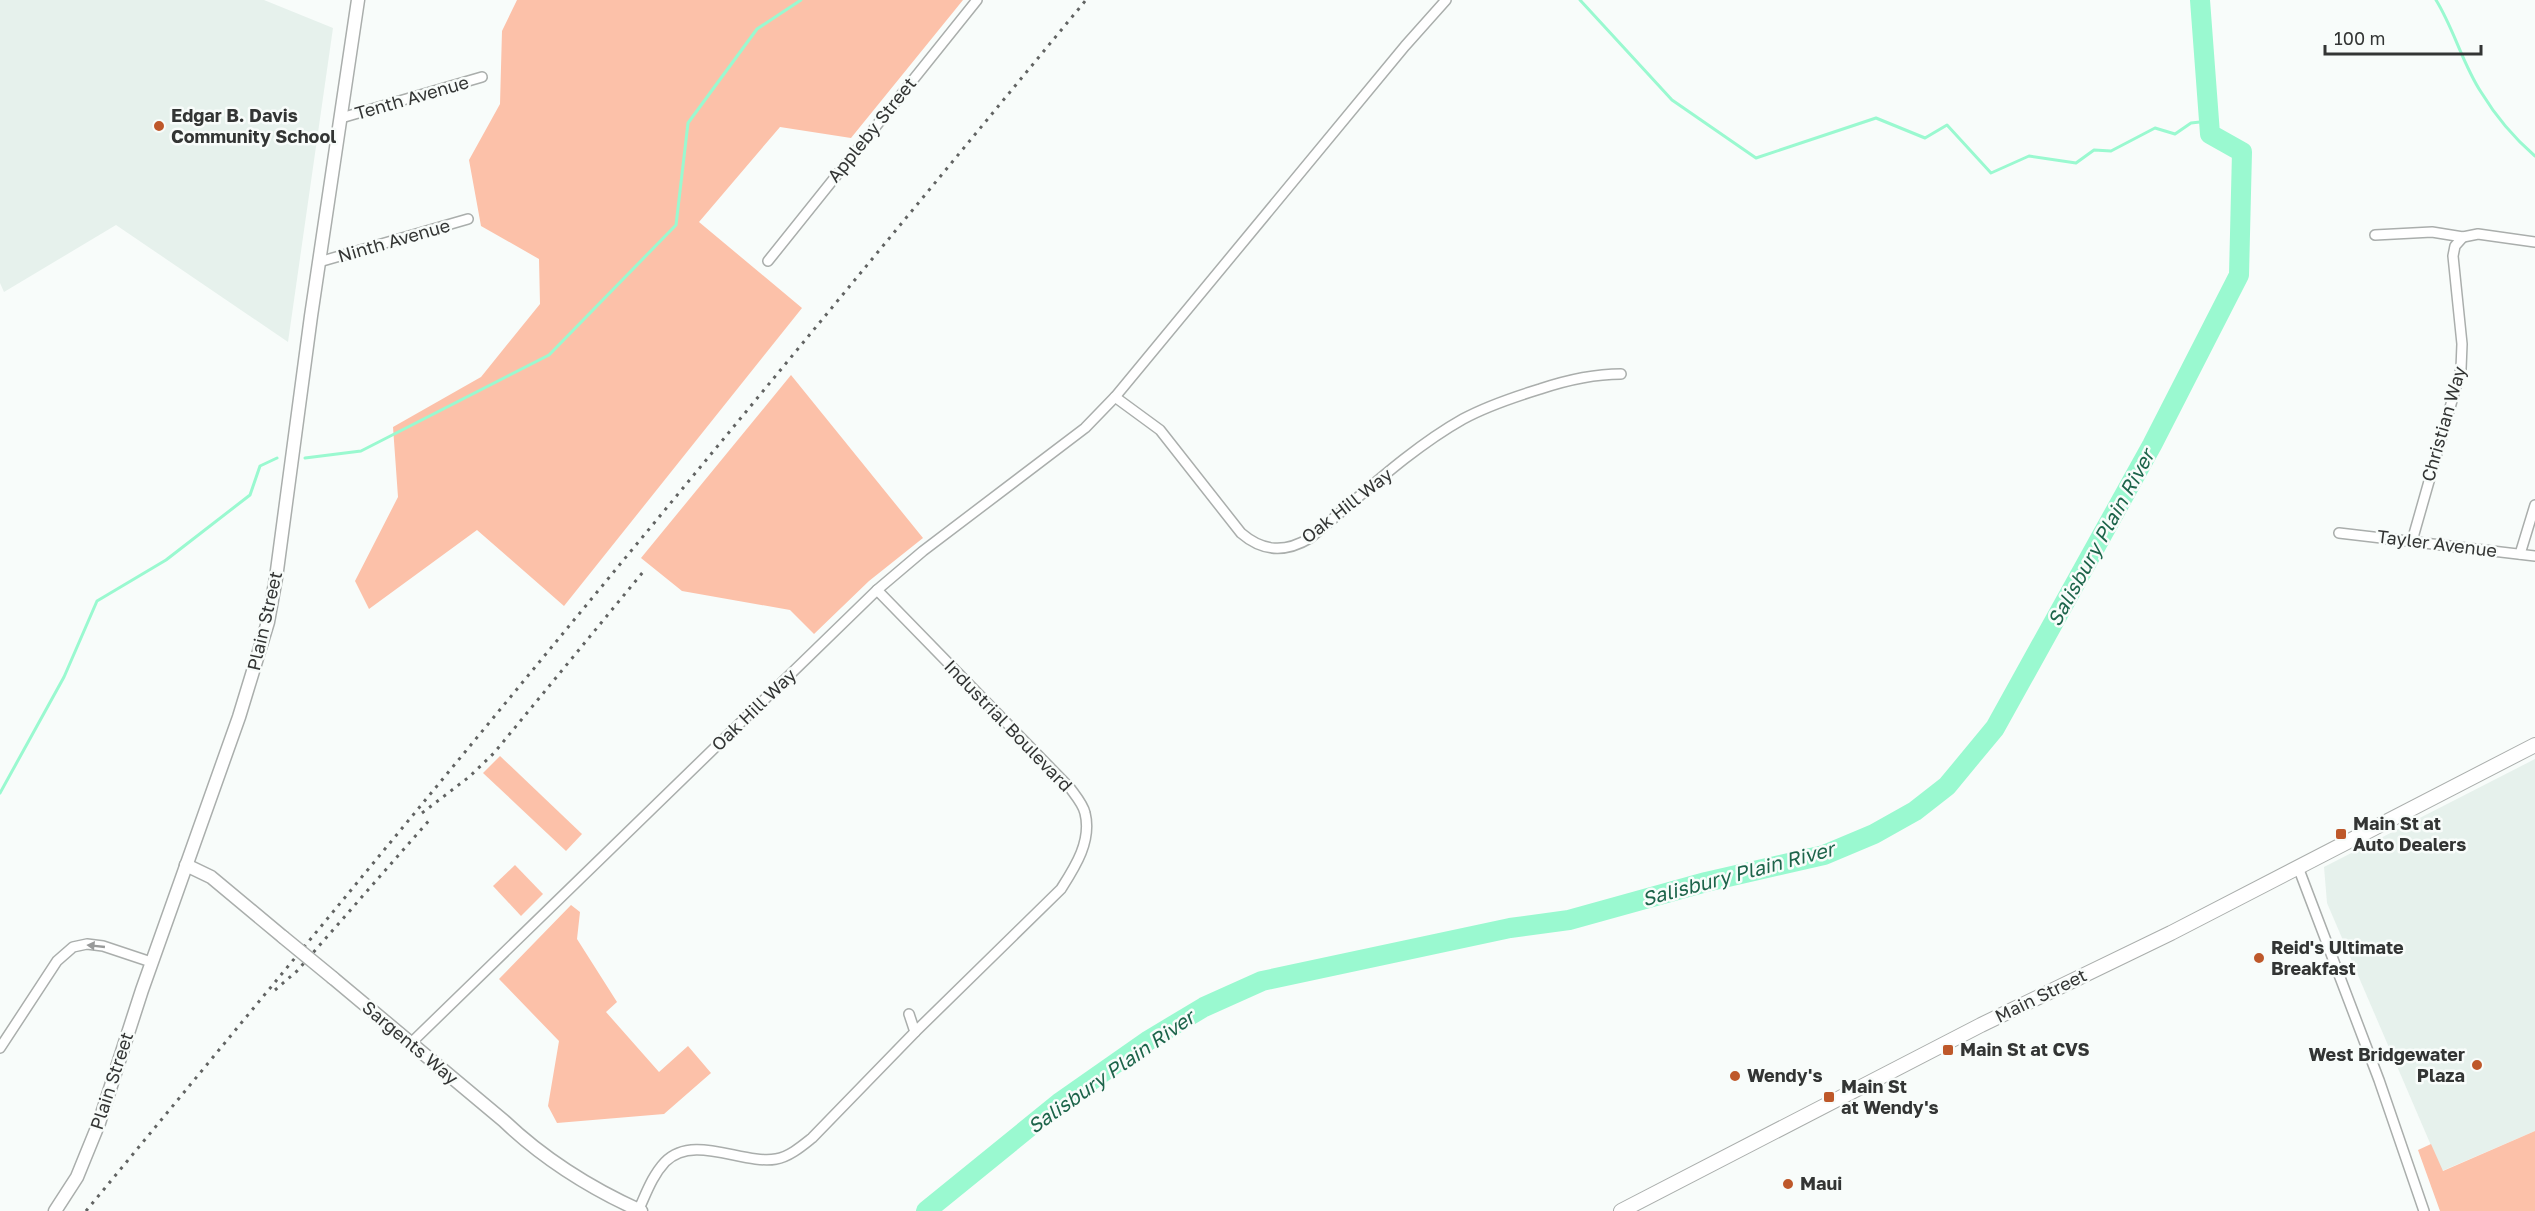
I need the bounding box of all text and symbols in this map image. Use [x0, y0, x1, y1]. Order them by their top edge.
scale bar [2325, 18, 2481, 56]
text: 100 m [2334, 27, 2385, 49]
street label: Tenth Avenue [352, 70, 471, 124]
street label: Appleby Street [822, 72, 920, 186]
place label: Edgar B. Davis Community School [171, 104, 336, 147]
marker: Edgar B. Davis Community School [152, 119, 166, 133]
street label: Ninth Avenue [335, 214, 452, 267]
street label: Christian Way [2416, 364, 2470, 484]
water label: Salisbury Plain River [2042, 442, 2161, 630]
street label: Oak Hill Way [1297, 463, 1396, 547]
street label: Tayler Avenue [2376, 525, 2498, 561]
street label: Plain Street [242, 569, 286, 673]
street label: Industrial Boulevard [940, 655, 1077, 796]
street label: Oak Hill Way [706, 663, 800, 755]
place label: Main St at Auto Dealers [2353, 812, 2466, 855]
marker: Main St at Auto Dealers [2334, 827, 2348, 841]
water label: Salisbury Plain River [1639, 835, 1840, 911]
place label: Reid's Ultimate Breakfast [2271, 936, 2404, 979]
one-way arrow [86, 941, 105, 951]
marker: Reid's Ultimate Breakfast [2252, 951, 2266, 965]
street label: Main Street [1991, 963, 2090, 1027]
street label: Sargents Way [358, 996, 463, 1089]
water label: Salisbury Plain River [1022, 1003, 1202, 1139]
street label: Plain Street [85, 1029, 137, 1132]
place label: Main St at CVS [1960, 1038, 2090, 1060]
marker: Main St at CVS [1941, 1043, 1955, 1057]
place label: West Bridgewater Plaza [2309, 1043, 2465, 1086]
marker: West Bridgewater Plaza [2470, 1058, 2484, 1072]
place label: Wendy's [1747, 1064, 1822, 1086]
marker: Wendy's [1728, 1069, 1742, 1083]
place label: Main St at Wendy's [1841, 1075, 1939, 1118]
marker: Main St at Wendy's [1822, 1090, 1836, 1104]
place label: Maui [1800, 1172, 1842, 1194]
marker: Maui [1781, 1177, 1795, 1191]

